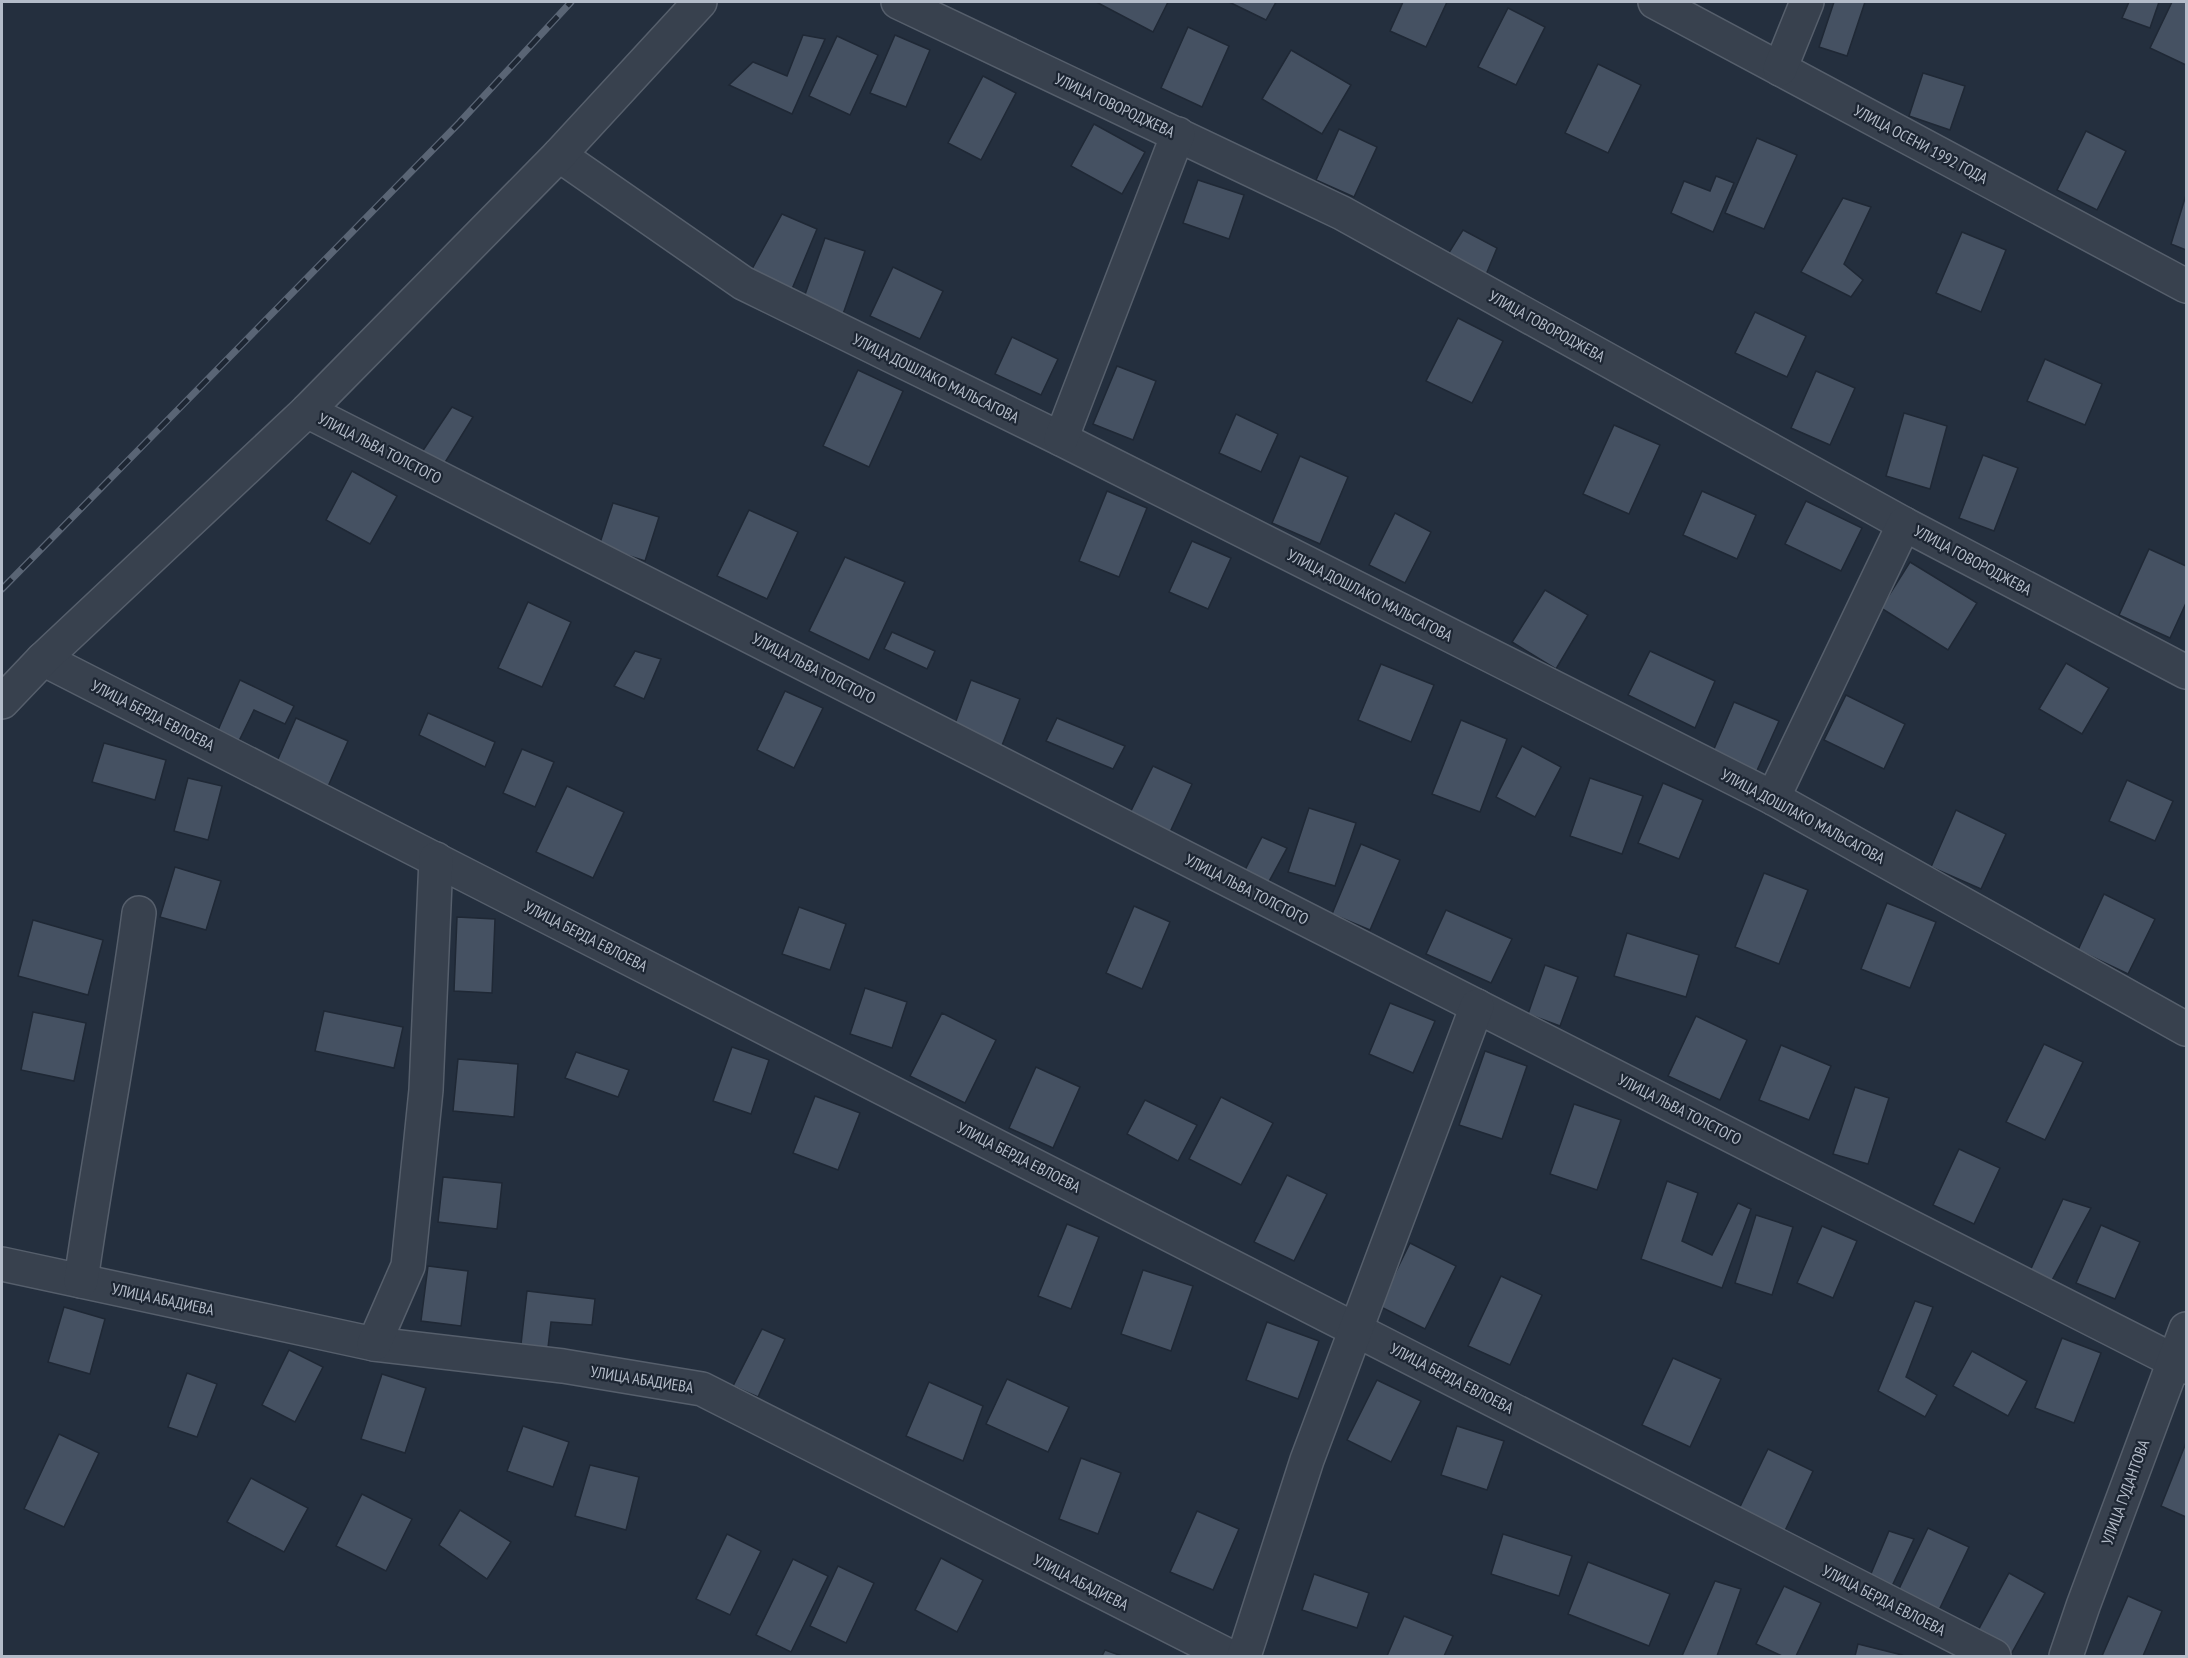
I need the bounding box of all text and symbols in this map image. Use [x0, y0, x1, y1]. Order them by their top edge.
street label: УЛИЦА ГОВОРОДЖЕВА [1052, 68, 1179, 142]
street label: УЛИЦА ОСЕНИ 1992 ГОДА [1851, 100, 1992, 188]
street label: УЛИЦА ГОВОРОДЖЕВА [1485, 286, 1609, 366]
street label: УЛИЦА ДОШЛАКО МАЛЬСАГОВА [849, 329, 1023, 427]
street label: УЛИЦА ЛЬВА ТОЛСТОГО [315, 408, 445, 488]
street label: УЛИЦА ГОВОРОДЖЕВА [1911, 521, 2035, 600]
street label: УЛИЦА ДОШЛАКО МАЛЬСАГОВА [1284, 545, 1456, 646]
street label: УЛИЦА ЛЬВА ТОЛСТОГО [749, 628, 879, 708]
street label: УЛИЦА БЕРДА ЕВЛОЕВА [88, 675, 218, 755]
street label: УЛИЦА ДОШЛАКО МАЛЬСАГОВА [1718, 764, 1889, 868]
street label: УЛИЦА ЛЬВА ТОЛСТОГО [1182, 849, 1312, 929]
street label: УЛИЦА БЕРДА ЕВЛОЕВА [521, 896, 651, 976]
street label: УЛИЦА ЛЬВА ТОЛСТОГО [1615, 1069, 1745, 1149]
street label: УЛИЦА БЕРДА ЕВЛОЕВА [954, 1117, 1084, 1197]
street label: УЛИЦА АБАДИЕВА [110, 1278, 216, 1320]
street label: УЛИЦА БЕРДА ЕВЛОЕВА [1387, 1338, 1517, 1418]
street label: УЛИЦА АБАДИЕВА [589, 1361, 695, 1397]
street label: УЛИЦА ГУДАНТОВА [2097, 1436, 2153, 1547]
street label: УЛИЦА АБАДИЕВА [1030, 1549, 1132, 1615]
street label: УЛИЦА БЕРДА ЕВЛОЕВА [1819, 1560, 1949, 1640]

